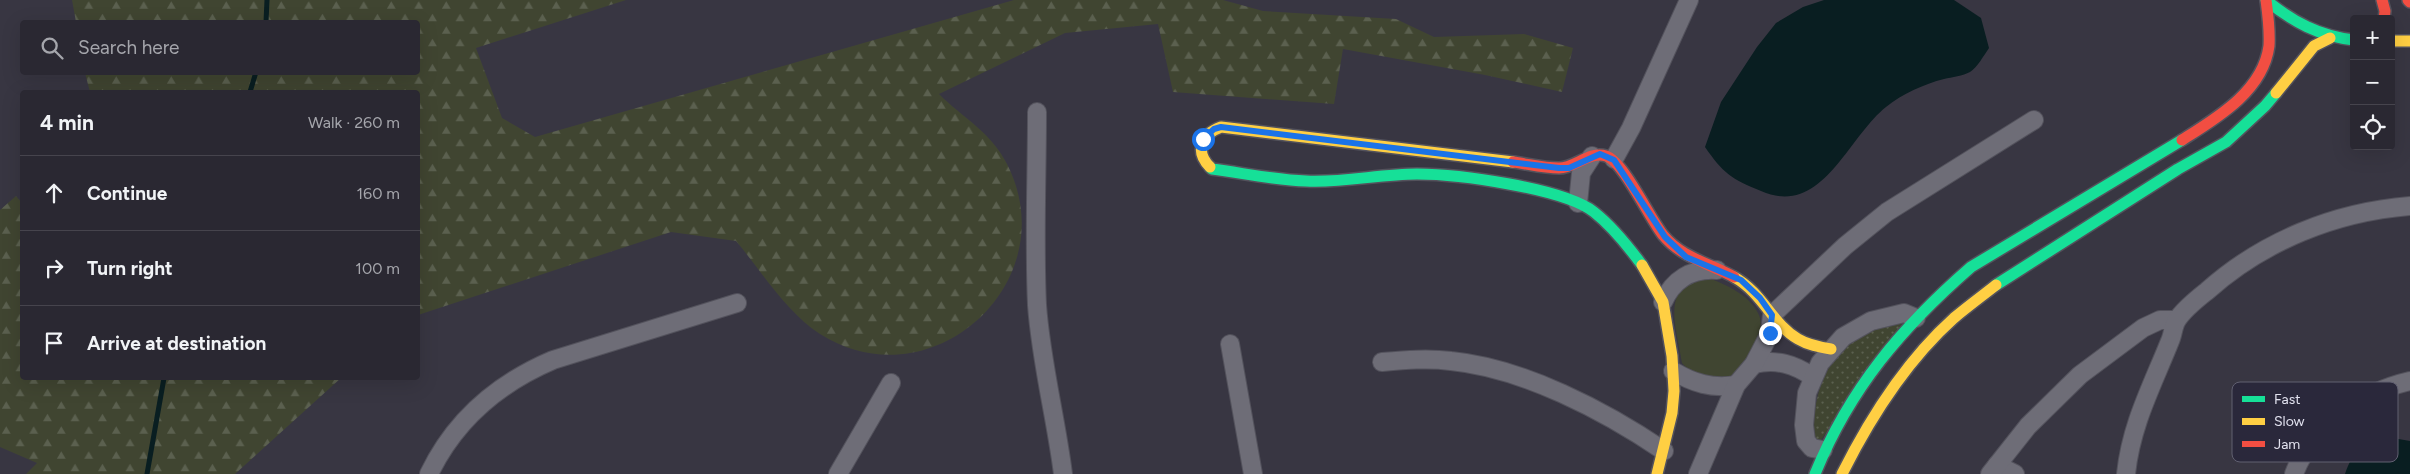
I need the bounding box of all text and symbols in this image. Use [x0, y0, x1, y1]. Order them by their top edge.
map controls [2350, 15, 2395, 150]
button: + [2350, 15, 2395, 60]
search box [20, 20, 420, 75]
icon: search [38, 34, 66, 62]
text: Search here [78, 36, 180, 59]
button: − [2350, 60, 2395, 105]
button: locate [2350, 105, 2395, 150]
text: 4 min [40, 110, 94, 135]
text: Walk · 260 m [308, 113, 400, 132]
route start [1192, 128, 1215, 151]
icon: ahead [40, 179, 68, 207]
text: Continue [87, 182, 167, 205]
text: 160 m [357, 184, 400, 203]
icon: right [40, 254, 68, 282]
text: Turn right [87, 257, 173, 280]
text: 100 m [355, 259, 400, 278]
route end [1759, 322, 1782, 345]
icon: arrive [40, 329, 68, 357]
text: Arrive at destination [87, 332, 266, 355]
legend [2232, 382, 2398, 462]
text: Fast [2274, 391, 2300, 408]
text: Slow [2274, 413, 2305, 430]
text: Jam [2274, 436, 2300, 453]

